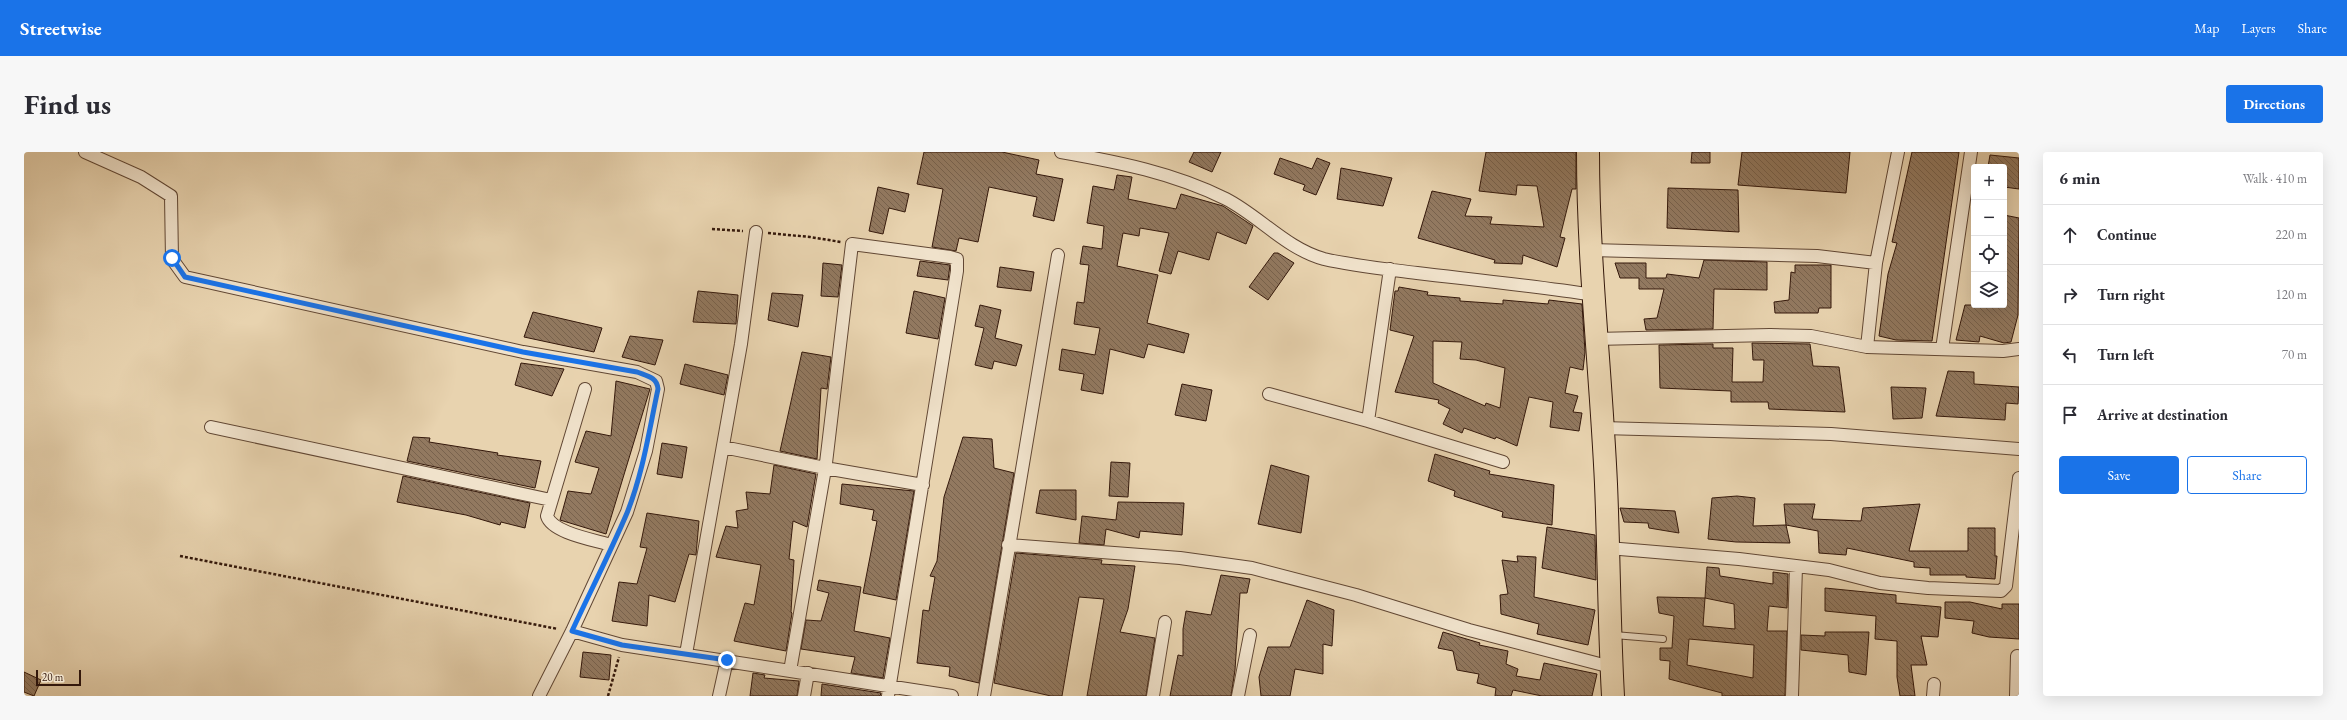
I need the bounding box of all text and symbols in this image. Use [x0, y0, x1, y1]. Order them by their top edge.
text: Streetwise [20, 16, 102, 41]
text: Map [2194, 19, 2219, 37]
text: Layers [2241, 19, 2276, 37]
text: Share [2298, 19, 2327, 37]
button: Directions [2226, 85, 2323, 123]
text: Find us [24, 86, 111, 122]
map controls [1971, 164, 2007, 308]
button: + [1971, 164, 2007, 200]
text: 6 min [2059, 167, 2100, 189]
text: Walk · 410 m [2243, 170, 2307, 187]
button: − [1971, 200, 2007, 236]
icon: ahead [2059, 224, 2081, 246]
text: Continue [2097, 225, 2157, 244]
text: 220 m [2276, 226, 2307, 243]
button: locate [1971, 236, 2007, 272]
route start [163, 249, 181, 267]
button: layers [1971, 272, 2007, 308]
icon: right [2059, 284, 2081, 306]
text: Turn right [2097, 285, 2165, 304]
text: 120 m [2276, 286, 2307, 303]
icon: left [2059, 344, 2081, 366]
text: Turn left [2097, 345, 2154, 364]
text: 70 m [2282, 346, 2307, 363]
icon: arrive [2059, 404, 2081, 426]
text: Arrive at destination [2097, 405, 2228, 424]
button: Save [2059, 456, 2179, 494]
button: Share [2187, 456, 2307, 494]
route end [718, 651, 736, 669]
scale bar [36, 668, 81, 687]
text: 20 m [42, 670, 63, 684]

